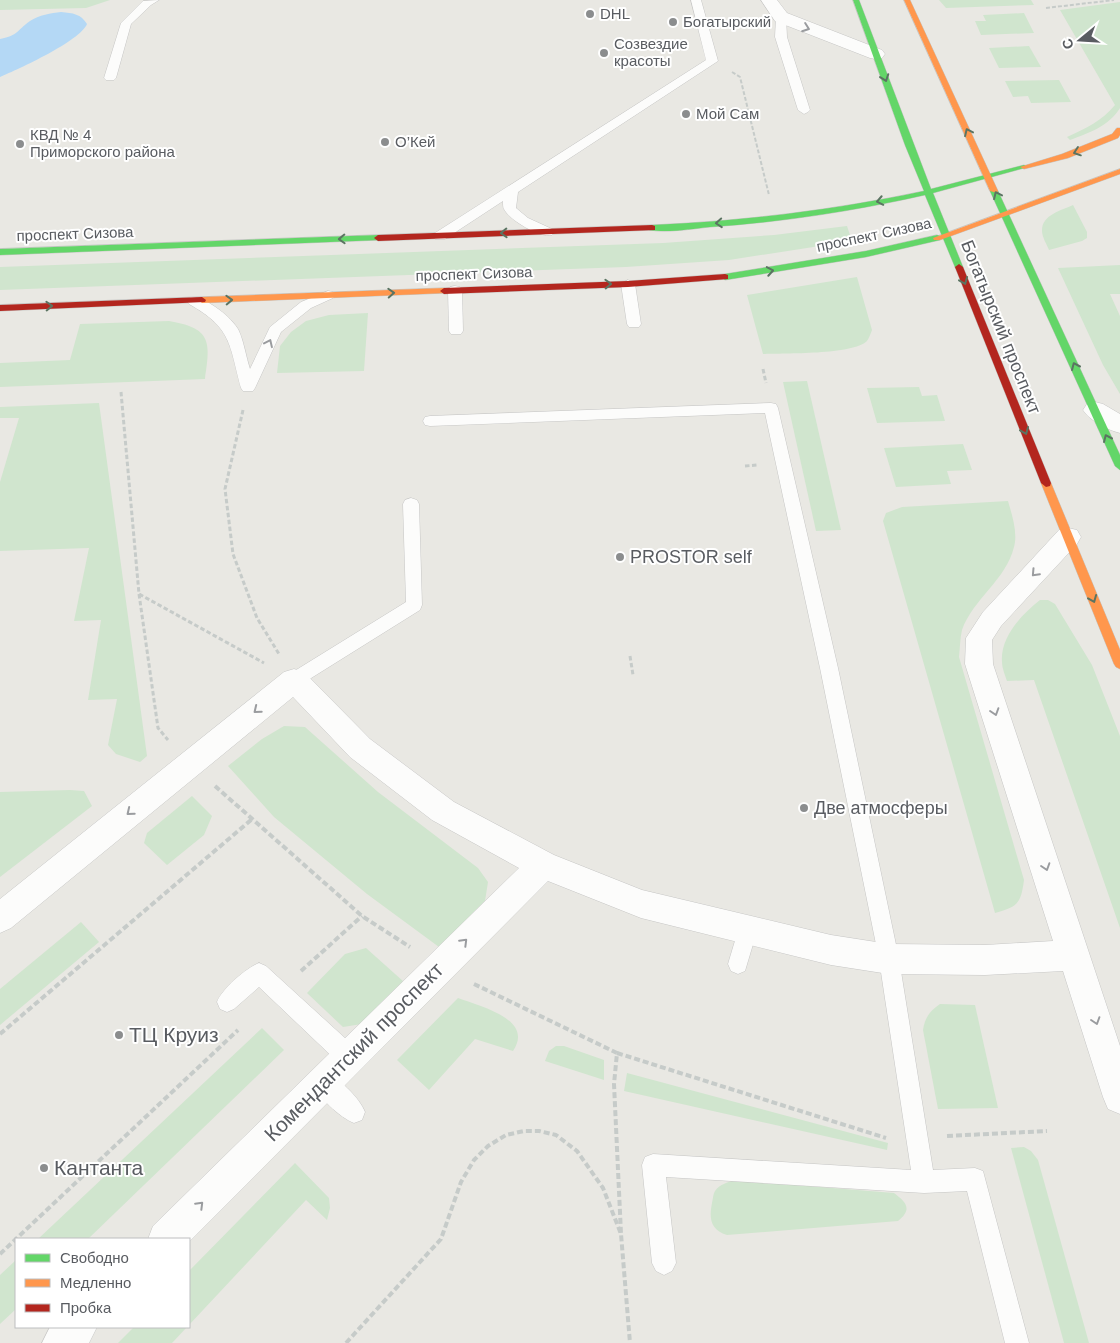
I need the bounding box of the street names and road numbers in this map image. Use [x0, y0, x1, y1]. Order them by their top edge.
street label: проспект Сизова [815, 214, 933, 255]
street label: проспект Сизова [16, 223, 134, 244]
street label: Богатырский проспект [957, 237, 1045, 417]
street label: проспект Сизова [415, 263, 533, 284]
street label: Комендантский проспект [260, 957, 448, 1146]

